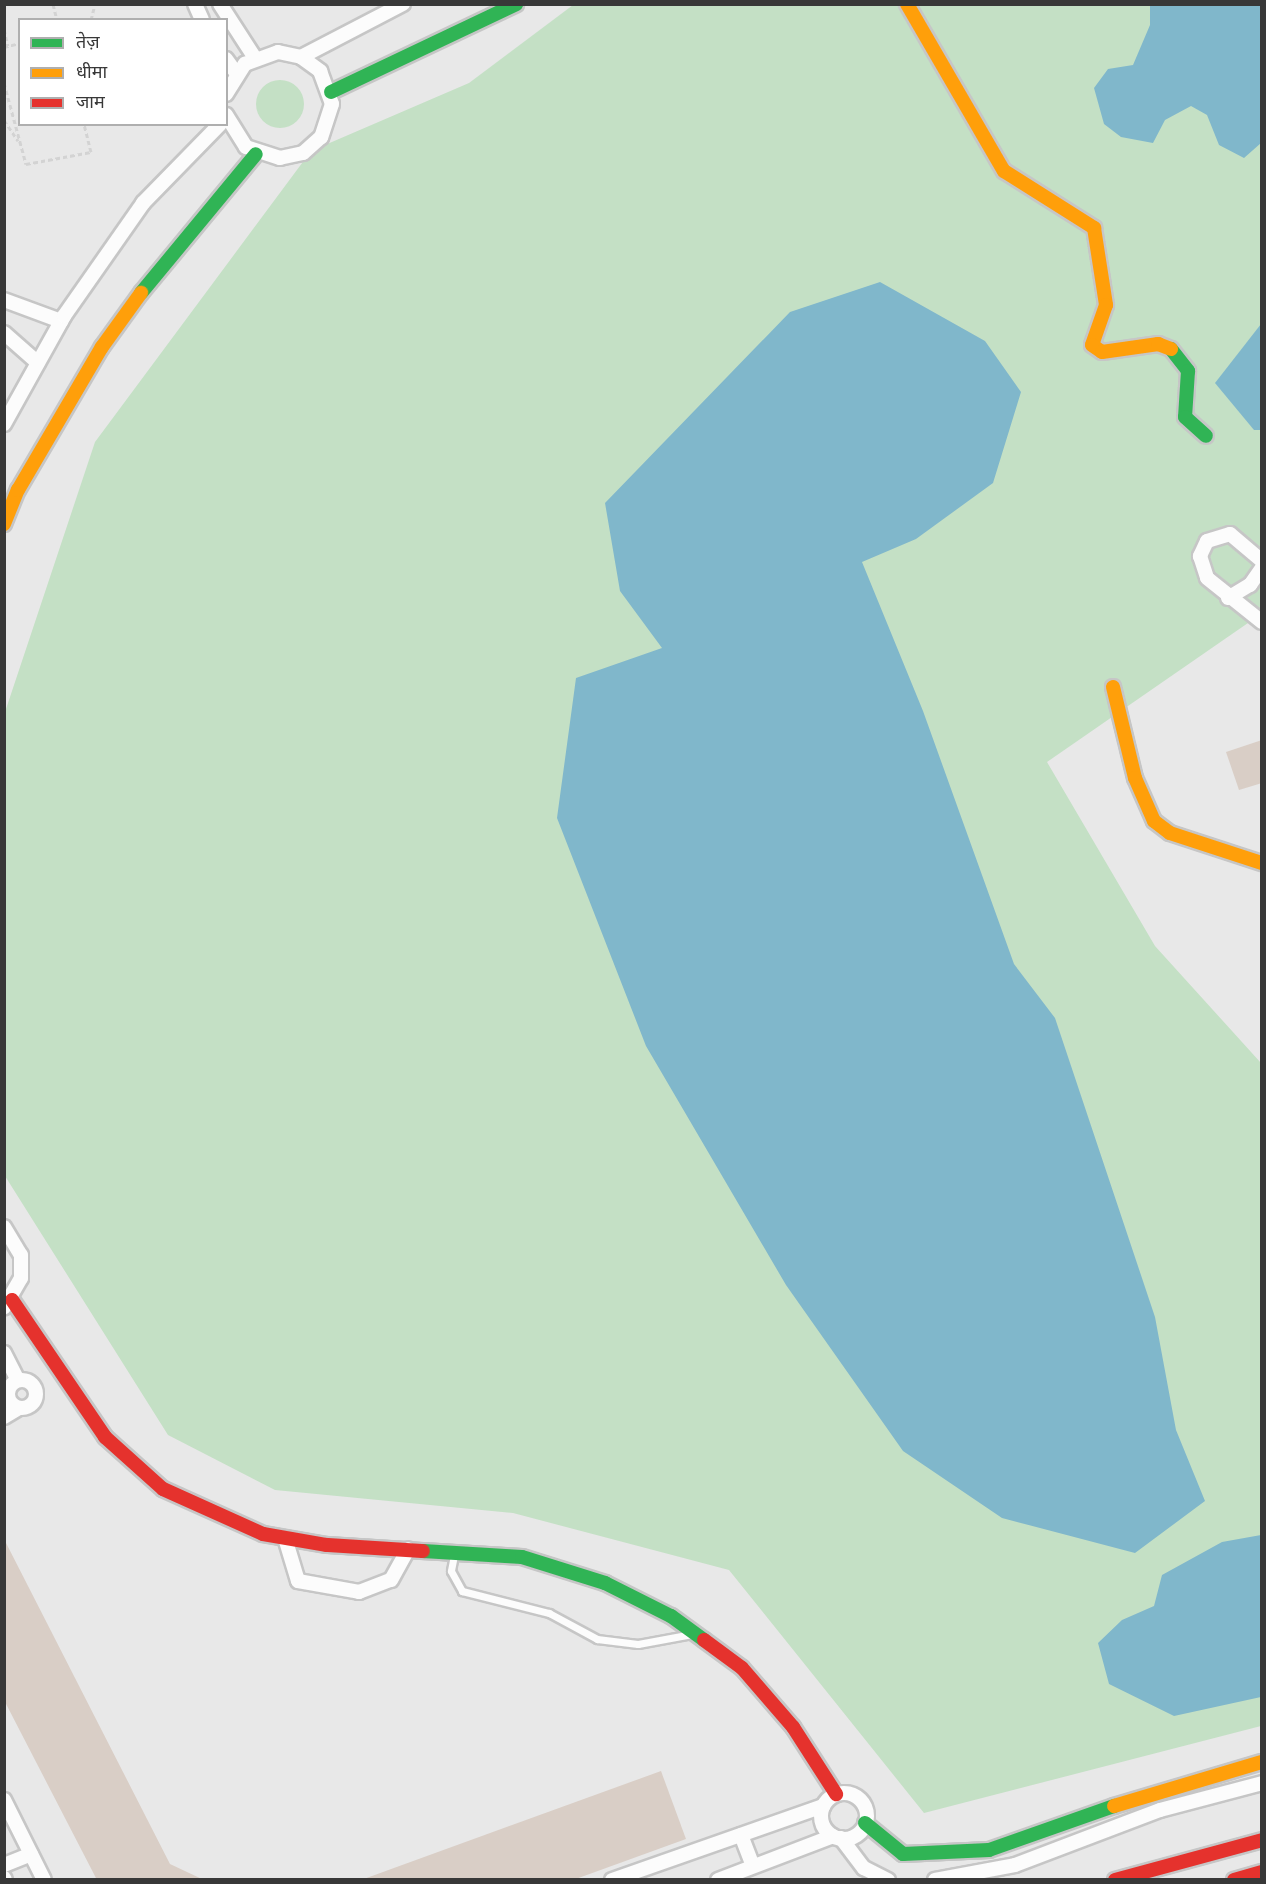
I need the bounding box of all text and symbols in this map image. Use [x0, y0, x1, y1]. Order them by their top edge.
legend [18, 18, 228, 126]
text: तेज़ [76, 31, 100, 52]
text: धीमा [76, 61, 107, 82]
text: जाम [76, 91, 105, 112]

